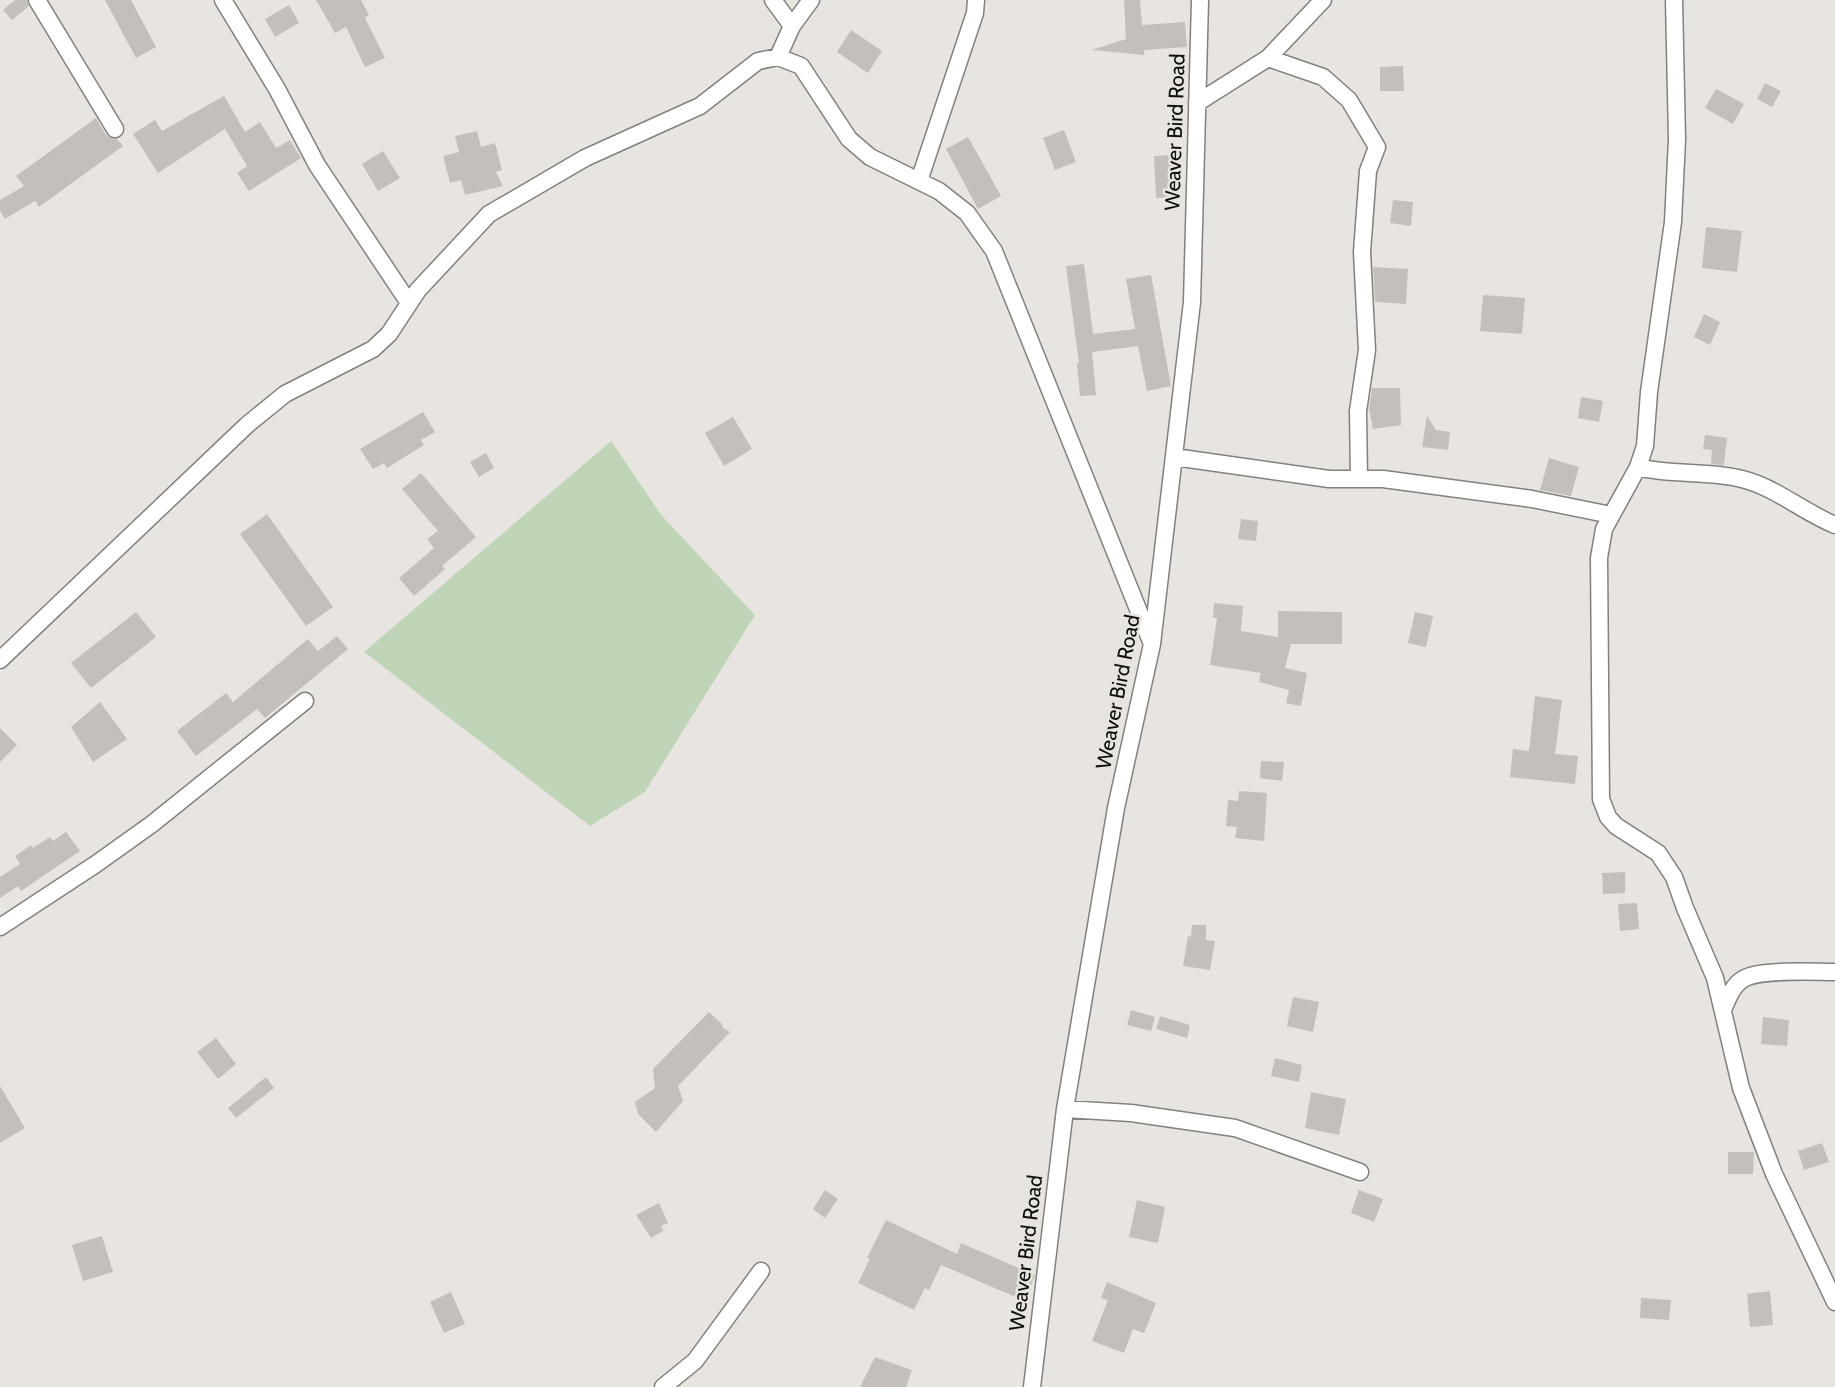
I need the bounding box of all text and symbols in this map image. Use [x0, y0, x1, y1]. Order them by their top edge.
street label: Weaver Bird Road [1159, 53, 1190, 211]
street label: Weaver Bird Road [1090, 613, 1145, 771]
street label: Weaver Bird Road [1004, 1174, 1047, 1332]

